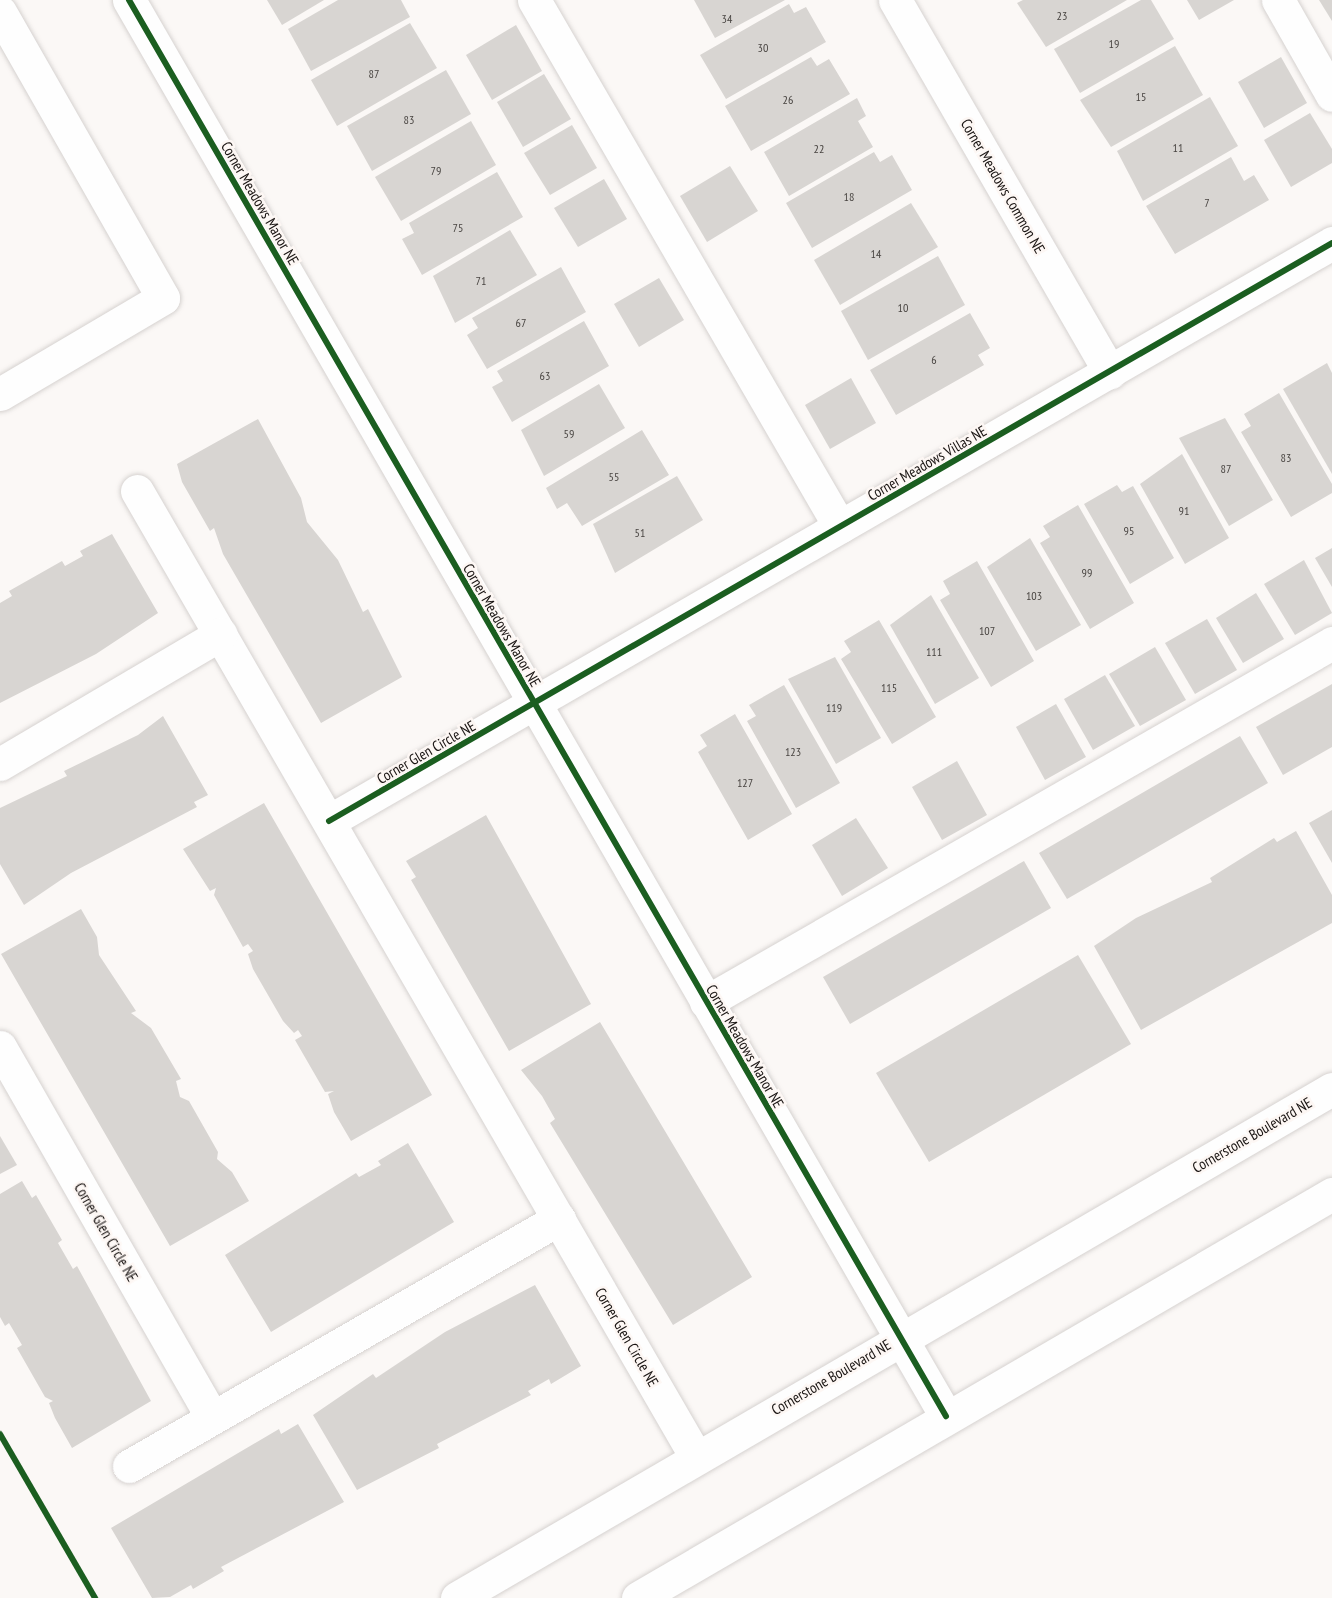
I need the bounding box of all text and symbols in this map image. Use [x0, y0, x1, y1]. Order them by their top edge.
house number: 23 [1057, 9, 1067, 23]
house number: 34 [722, 12, 732, 26]
house number: 19 [1109, 37, 1119, 51]
house number: 30 [758, 41, 768, 55]
house number: 87 [369, 67, 379, 81]
house number: 15 [1136, 90, 1146, 104]
house number: 26 [783, 93, 793, 107]
house number: 83 [404, 113, 414, 127]
street label: Corner Meadows Common NE [957, 116, 1049, 256]
street label: Corner Meadows Manor NE [217, 138, 303, 268]
house number: 11 [1173, 141, 1183, 155]
house number: 22 [814, 142, 824, 156]
house number: 79 [431, 164, 441, 178]
house number: 18 [844, 190, 854, 204]
house number: 7 [1204, 196, 1210, 210]
house number: 75 [453, 221, 463, 235]
house number: 14 [871, 247, 881, 261]
house number: 71 [476, 274, 486, 288]
house number: 10 [898, 301, 908, 315]
house number: 67 [516, 316, 526, 330]
house number: 6 [931, 353, 937, 367]
house number: 63 [540, 369, 550, 383]
street label: Corner Meadows Villas NE [864, 422, 990, 504]
house number: 59 [564, 427, 574, 441]
house number: 83 [1281, 451, 1291, 465]
house number: 87 [1221, 462, 1231, 476]
house number: 55 [609, 470, 619, 484]
house number: 91 [1179, 504, 1189, 518]
house number: 95 [1124, 524, 1134, 538]
house number: 51 [635, 526, 645, 540]
street label: Corner Meadows Manor NE [459, 560, 545, 690]
house number: 99 [1082, 566, 1092, 580]
house number: 103 [1026, 589, 1042, 603]
house number: 107 [979, 624, 995, 638]
house number: 111 [926, 645, 942, 659]
house number: 115 [881, 681, 897, 695]
house number: 119 [826, 701, 842, 715]
street label: Corner Glen Circle NE [373, 716, 479, 788]
house number: 123 [785, 745, 801, 759]
house number: 127 [737, 776, 753, 790]
street label: Corner Meadows Manor NE [702, 981, 788, 1111]
street label: Cornerstone Boulevard NE [1189, 1093, 1315, 1177]
street label: Corner Glen Circle NE [70, 1179, 142, 1285]
street label: Corner Glen Circle NE [591, 1284, 663, 1390]
street label: Cornerstone Boulevard NE [768, 1335, 894, 1419]

